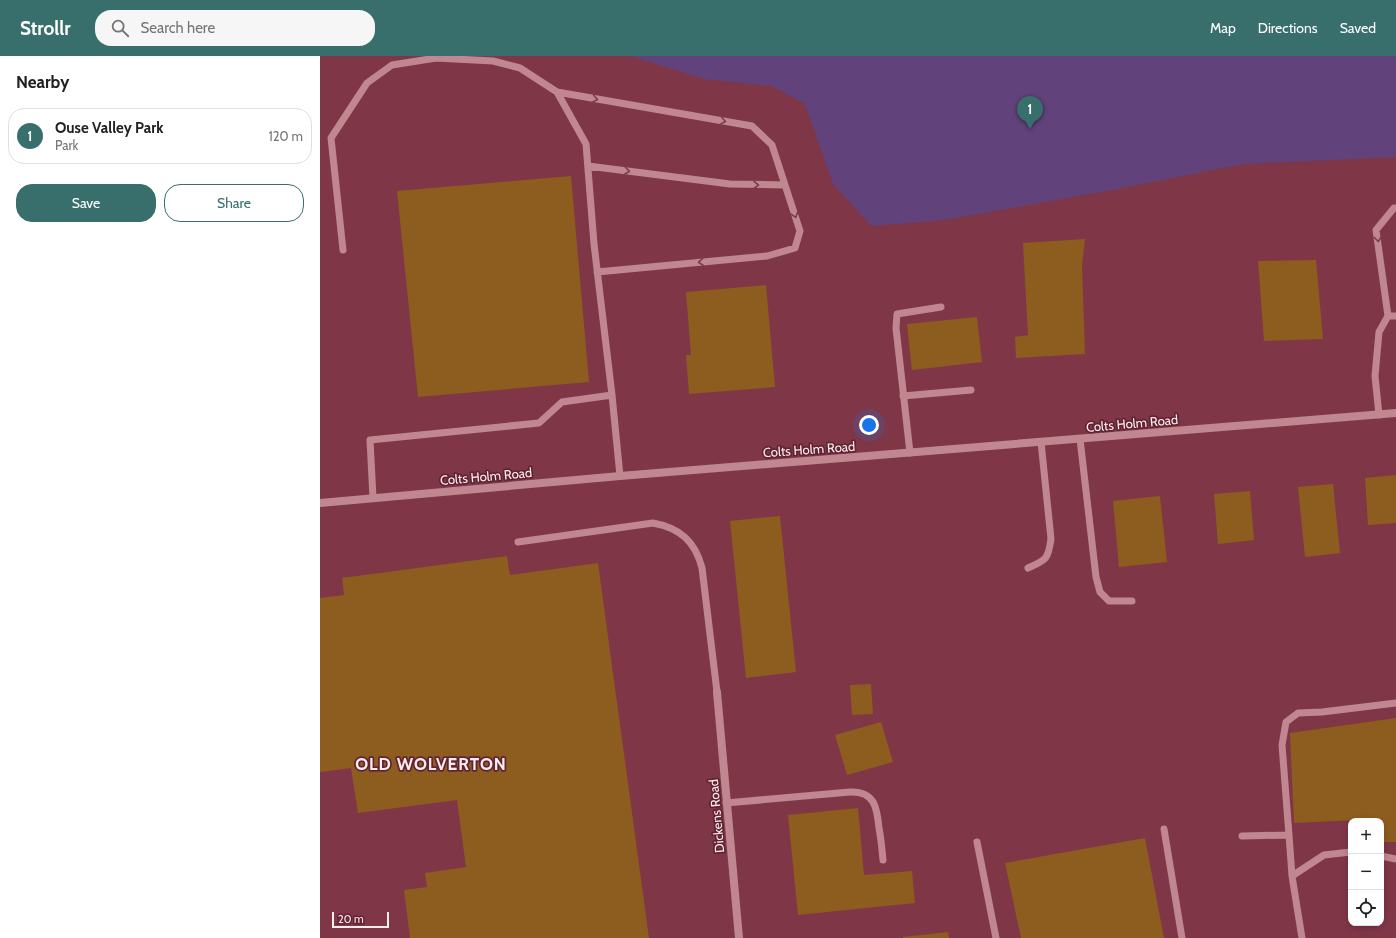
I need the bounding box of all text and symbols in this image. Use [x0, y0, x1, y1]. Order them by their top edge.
search box [95, 10, 375, 46]
text: Strollr [20, 17, 71, 40]
icon: search [109, 17, 131, 39]
text: Search here [141, 19, 215, 37]
text: Map [1210, 19, 1236, 37]
text: Directions [1258, 19, 1318, 37]
text: Saved [1340, 19, 1376, 37]
text: Nearby [16, 72, 69, 92]
one-way arrow [592, 94, 598, 103]
pin: 1 [1017, 96, 1043, 129]
one-way arrow [720, 116, 726, 125]
text: Ouse Valley Park [55, 119, 164, 137]
text: 1 [28, 128, 32, 144]
text: 120 m [269, 128, 303, 144]
text: Park [55, 137, 78, 153]
one-way arrow [624, 166, 630, 175]
one-way arrow [753, 180, 759, 189]
button: Save [16, 184, 156, 222]
button: Share [164, 184, 304, 222]
one-way arrow [790, 211, 798, 218]
one-way arrow [1373, 236, 1382, 242]
one-way arrow [698, 257, 704, 266]
street label: Colts Holm Road [1085, 411, 1179, 435]
your location [859, 415, 879, 435]
street label: Colts Holm Road [762, 438, 856, 460]
street label: Colts Holm Road [439, 464, 533, 488]
district label: OLD WOLVERTON [355, 754, 507, 774]
street label: Dickens Road [705, 778, 727, 854]
map controls [1348, 818, 1384, 926]
button: + [1348, 818, 1384, 854]
button: − [1348, 854, 1384, 890]
button: locate [1348, 890, 1384, 926]
scale bar [332, 910, 389, 929]
text: 20 m [338, 912, 364, 926]

